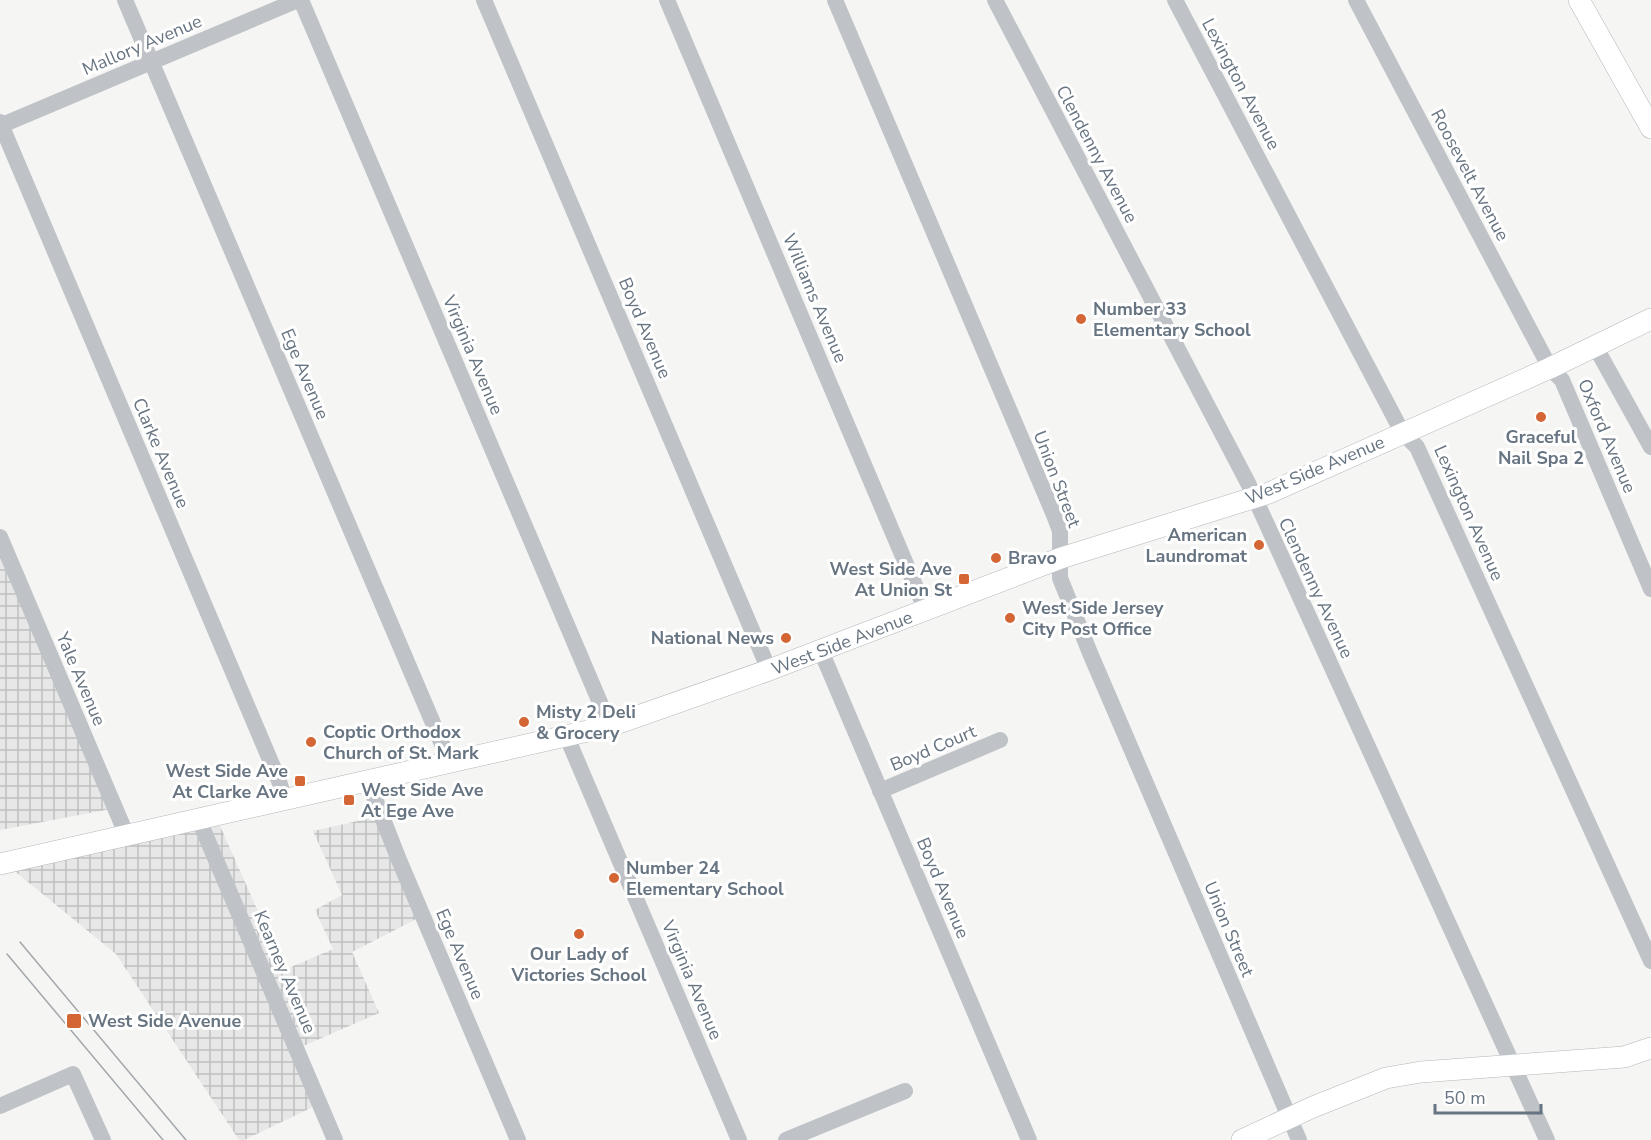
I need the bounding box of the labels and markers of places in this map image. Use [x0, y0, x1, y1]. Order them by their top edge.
place label: Number 33 Elementary School [1093, 297, 1251, 342]
marker: Number 33 Elementary School [1074, 312, 1088, 326]
marker: Graceful Nail Spa 2 [1534, 410, 1548, 424]
place label: Graceful Nail Spa 2 [1498, 425, 1584, 470]
place label: American Laundromat [1145, 523, 1247, 568]
marker: American Laundromat [1252, 538, 1266, 552]
place label: Bravo [1008, 546, 1057, 570]
marker: Bravo [989, 551, 1003, 565]
place label: West Side Ave At Union St [830, 557, 952, 602]
marker: West Side Ave At Union St [957, 572, 971, 586]
place label: West Side Jersey City Post Office [1022, 596, 1164, 641]
marker: West Side Jersey City Post Office [1003, 611, 1017, 625]
place label: National News [651, 626, 774, 650]
marker: National News [779, 631, 793, 645]
place label: Misty 2 Deli & Grocery [536, 700, 636, 745]
marker: Misty 2 Deli & Grocery [517, 715, 531, 729]
place label: Coptic Orthodox Church of St. Mark [323, 720, 479, 765]
marker: Coptic Orthodox Church of St. Mark [304, 735, 318, 749]
place label: West Side Ave At Clarke Ave [166, 759, 288, 804]
marker: West Side Ave At Clarke Ave [293, 774, 307, 788]
place label: West Side Ave At Ege Ave [361, 778, 484, 823]
marker: West Side Ave At Ege Ave [342, 793, 356, 807]
place label: Number 24 Elementary School [626, 856, 784, 901]
marker: Number 24 Elementary School [607, 871, 621, 885]
marker: Our Lady of Victories School [572, 927, 586, 941]
place label: Our Lady of Victories School [510, 942, 647, 987]
place label: West Side Avenue [88, 1009, 241, 1033]
marker: West Side Avenue [65, 1012, 83, 1030]

